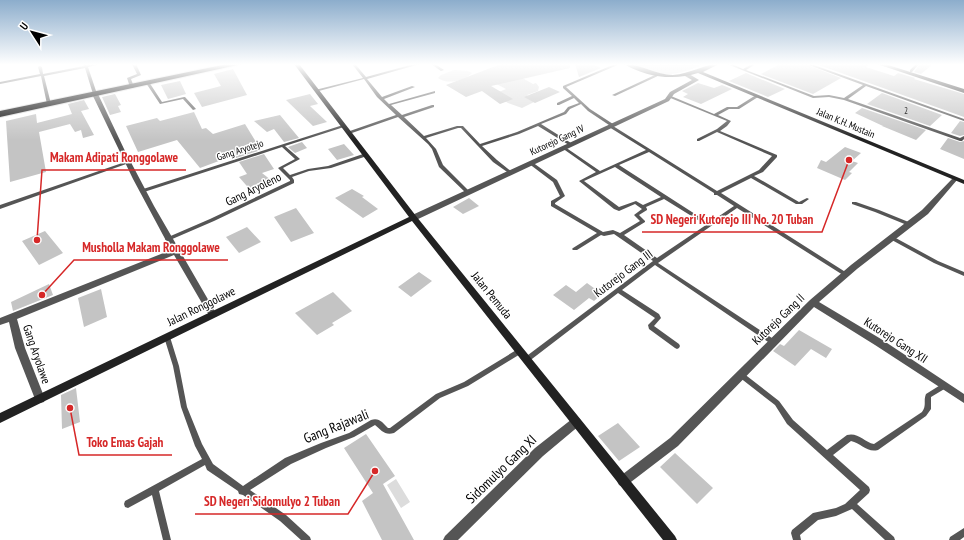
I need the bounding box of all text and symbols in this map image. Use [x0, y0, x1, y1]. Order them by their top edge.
north arrow [12, 12, 52, 52]
text: U [17, 19, 31, 33]
street label: Jalan K.H. Mustain [814, 105, 877, 141]
house number: 2 [904, 105, 908, 116]
street label: Kutorejo Gang IV [528, 122, 586, 158]
street label: Gang Aryotejo [215, 136, 265, 164]
callout: Makam Adipati Ronggolawe [42, 145, 186, 170]
text: Makam Adipati Ronggolawe [50, 149, 178, 166]
street label: Gang Aryoleno [223, 169, 283, 209]
callout: SD Negeri Kutorejo III No. 20 Tuban [642, 207, 822, 232]
text: SD Negeri Kutorejo III No. 20 Tuban [651, 211, 814, 228]
callout: Musholla Makam Ronggolawe [74, 235, 228, 260]
text: Musholla Makam Ronggolawe [82, 239, 220, 256]
street label: Kutorejo Gang III [591, 246, 655, 300]
street label: Jalan Pemuda [468, 268, 516, 322]
street label: Jalan Ronggolawe [164, 283, 238, 329]
street label: Kutorejo Gang II [749, 290, 807, 348]
street label: Kutorejo Gang XII [861, 314, 931, 366]
street label: Gang Aryolawe [20, 322, 54, 386]
street label: Gang Rajawali [301, 405, 371, 447]
callout: Toko Emas Gajah [79, 430, 172, 455]
street label: Sidomulyo Gang XI [462, 431, 540, 507]
text: Toko Emas Gajah [87, 434, 164, 451]
callout: SD Negeri Sidomulyo 2 Tuban [195, 489, 348, 514]
text: SD Negeri Sidomulyo 2 Tuban [204, 493, 340, 510]

